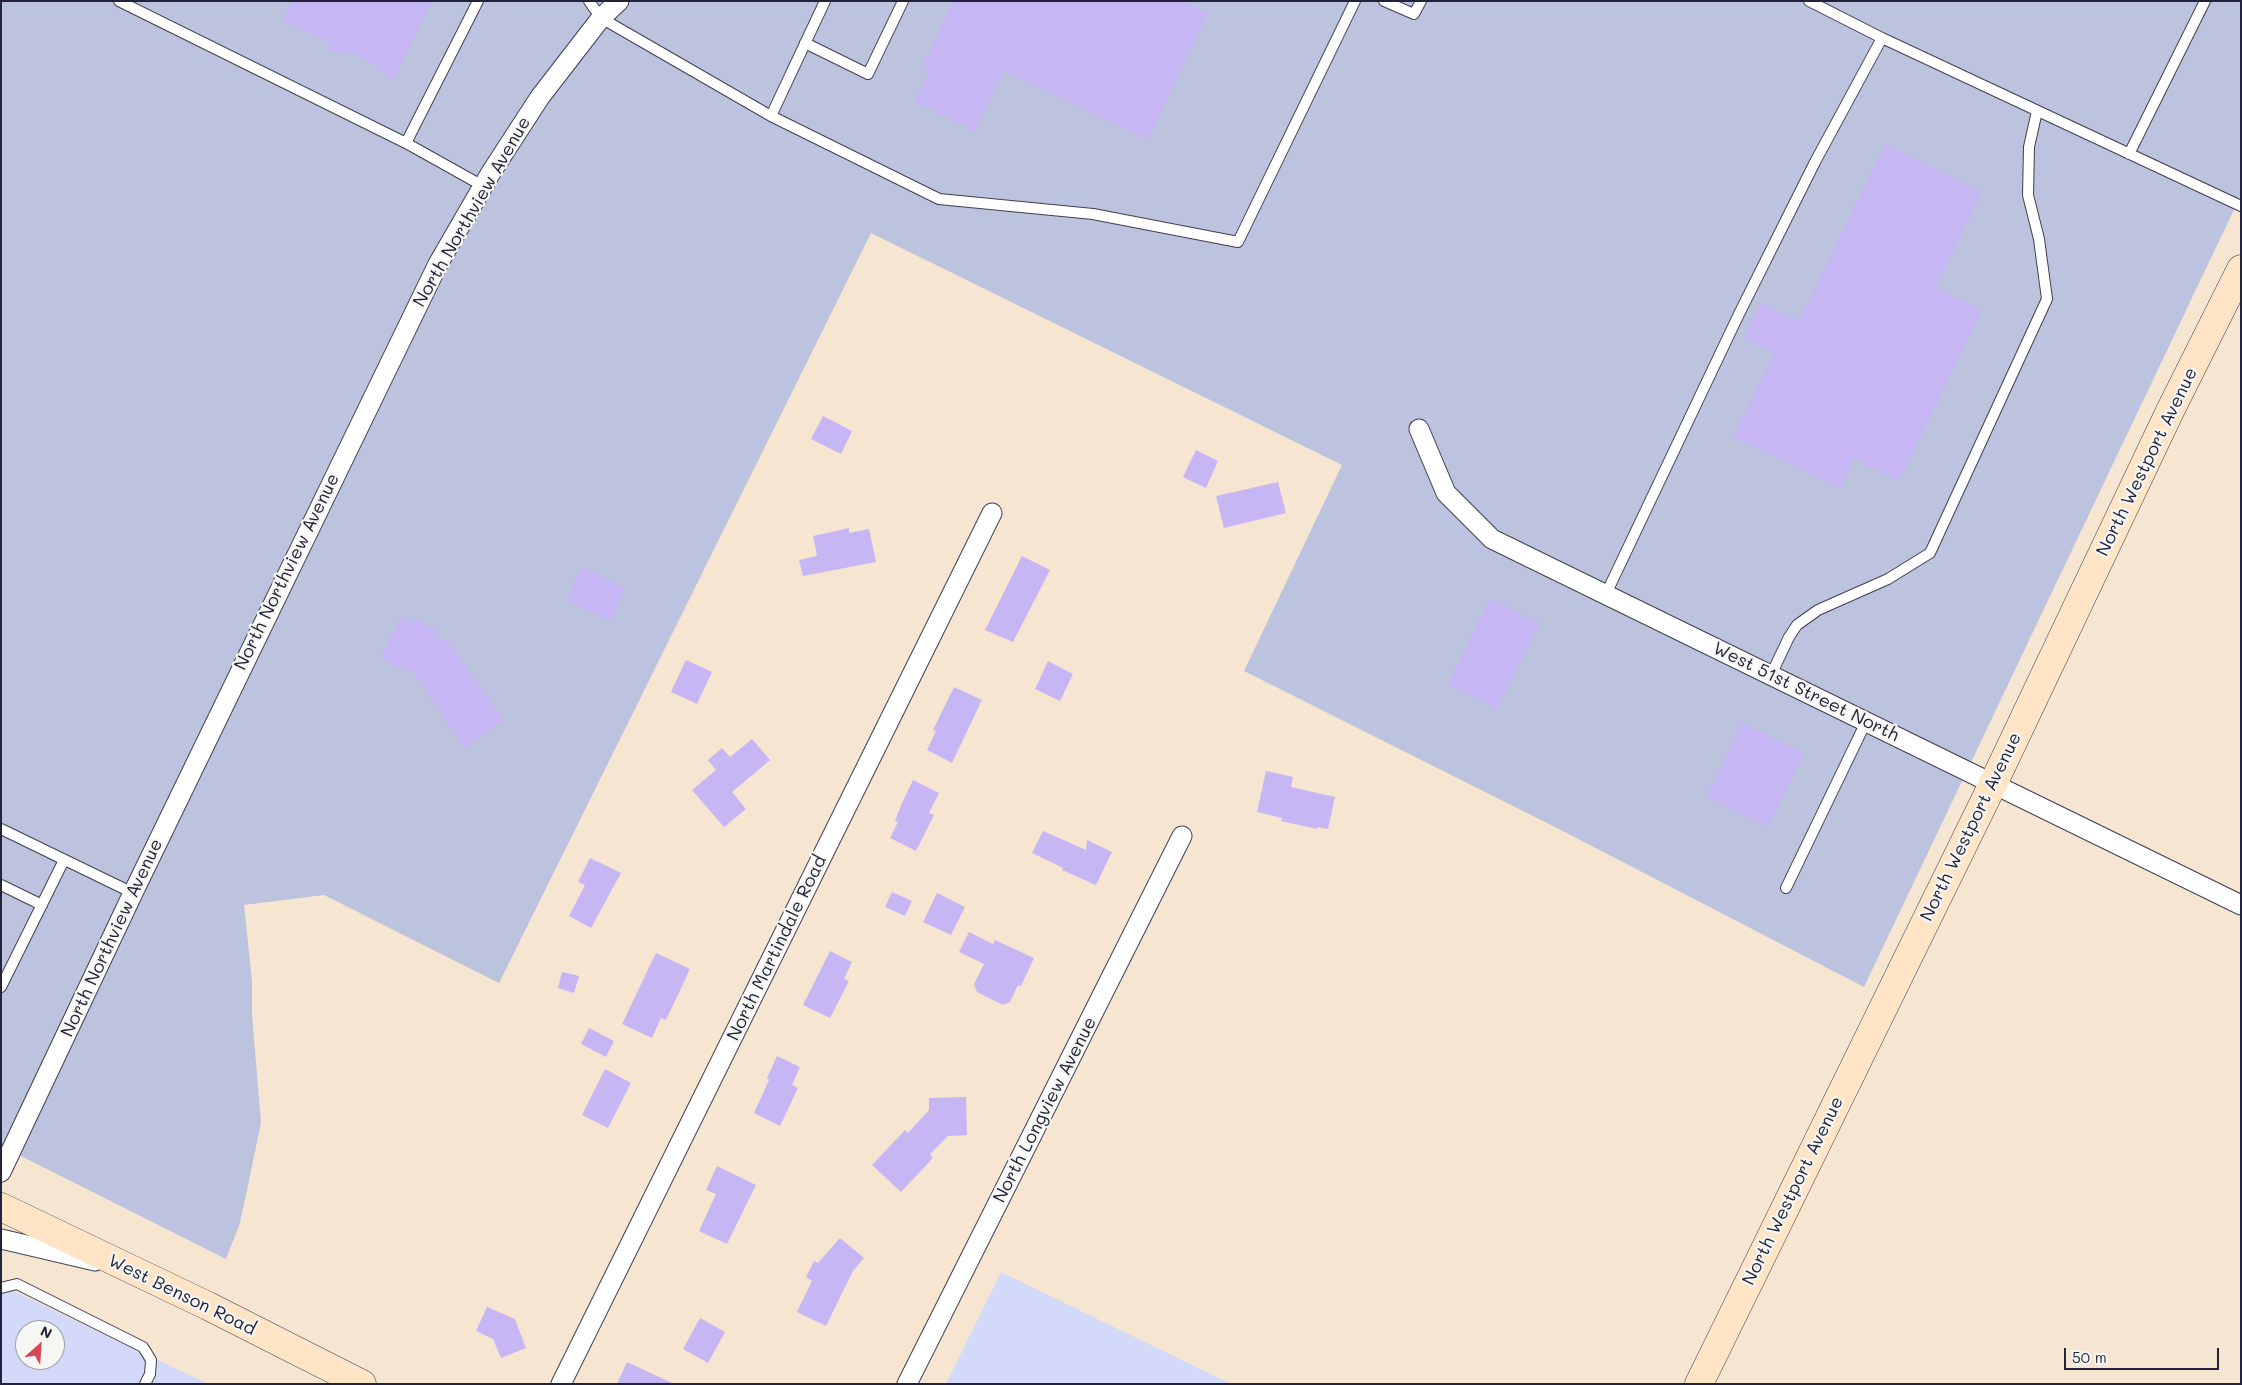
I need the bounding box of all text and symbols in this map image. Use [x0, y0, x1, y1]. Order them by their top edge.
street label: North Northview Avenue [409, 113, 535, 311]
street label: North Westport Avenue [2092, 364, 2202, 560]
street label: North Northview Avenue [230, 470, 344, 674]
street label: West 51st Street North [1709, 637, 1903, 747]
street label: North Westport Avenue [1916, 729, 2026, 925]
street label: North Northview Avenue [57, 836, 167, 1040]
street label: North Martindale Road [723, 852, 831, 1044]
street label: North Longview Avenue [989, 1014, 1101, 1206]
street label: North Westport Avenue [1738, 1093, 1848, 1289]
street label: West Benson Road [105, 1250, 259, 1340]
north arrow [15, 1320, 65, 1370]
text: N [37, 1321, 55, 1343]
scale bar [2067, 1338, 2222, 1370]
text: 50 m [2072, 1347, 2107, 1367]

